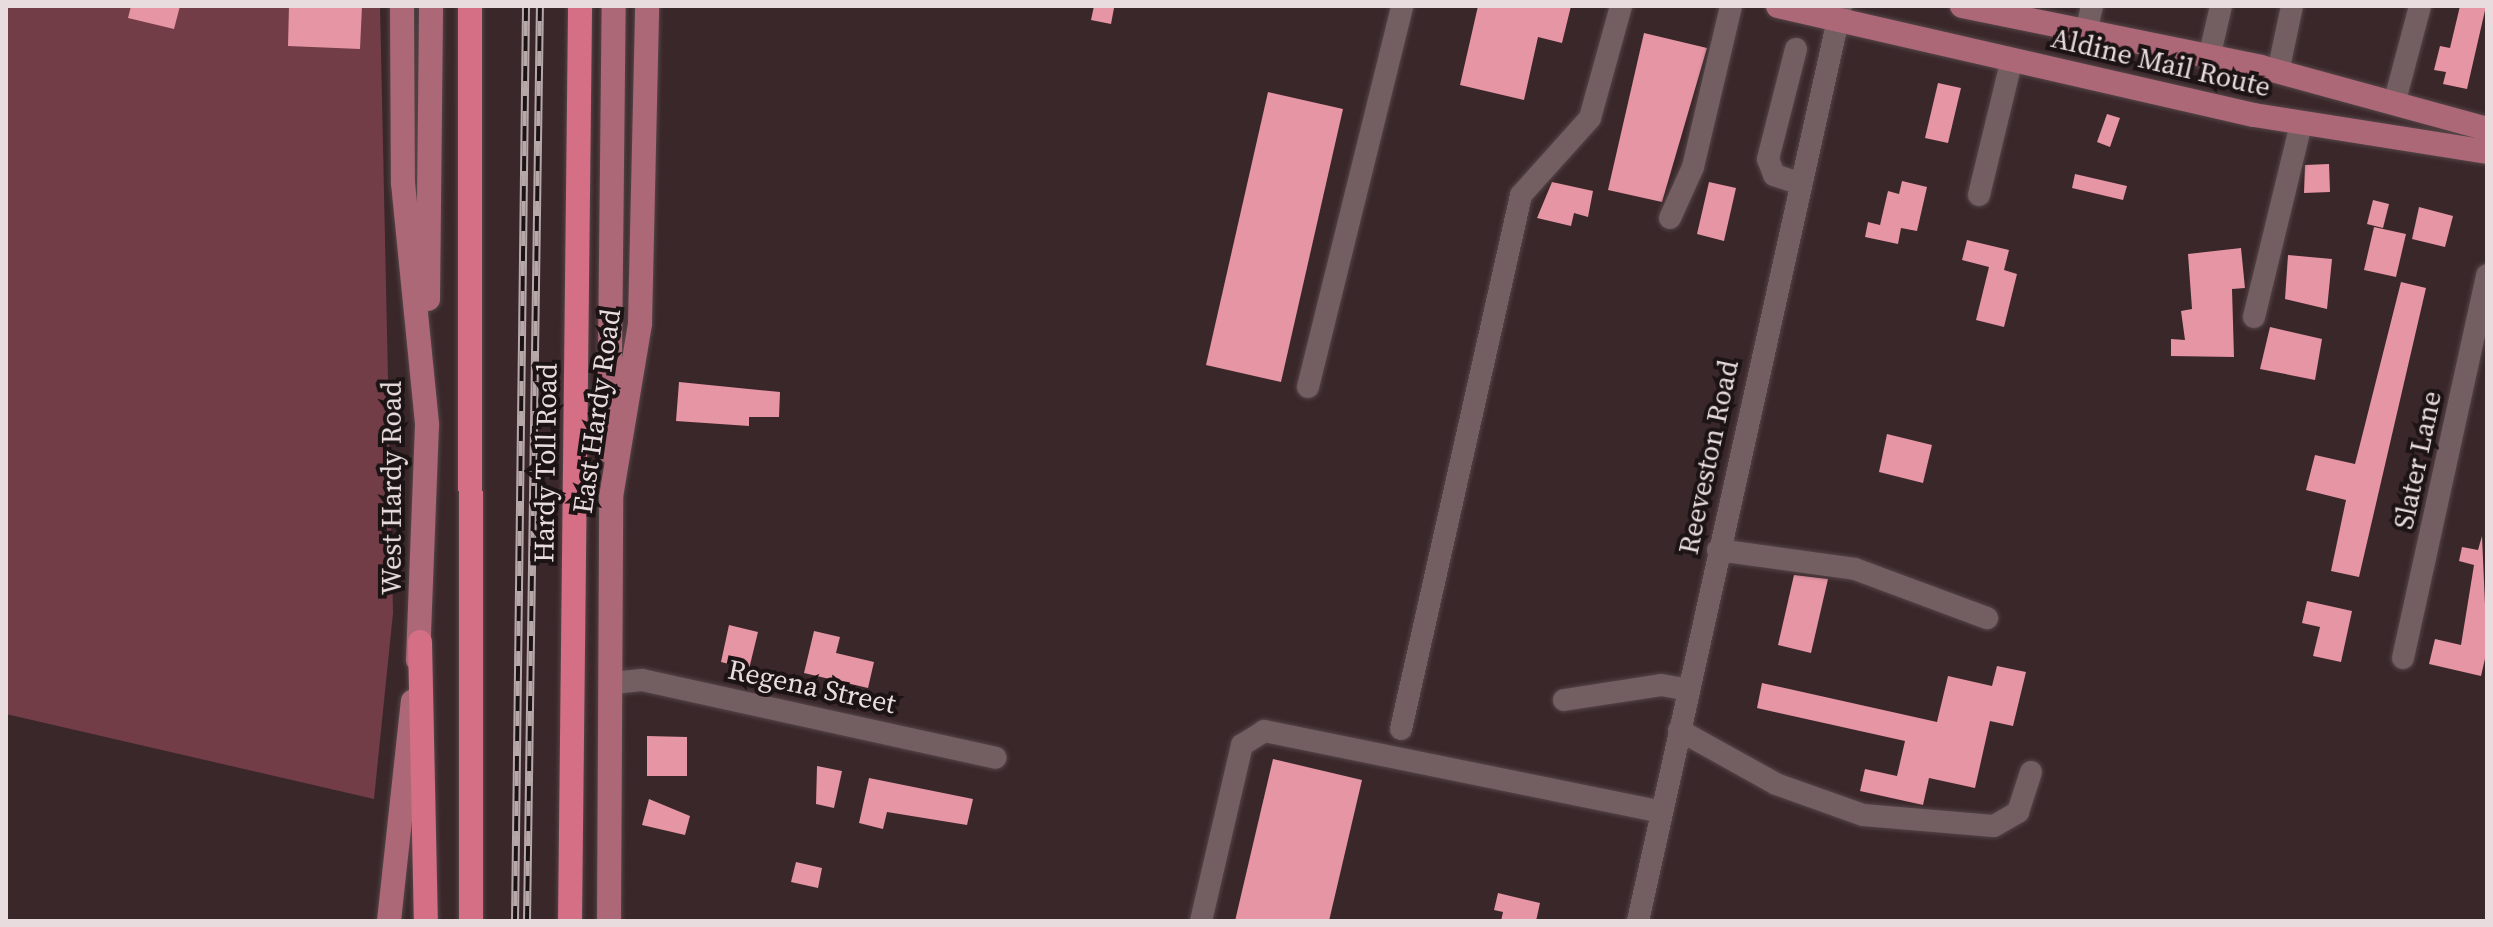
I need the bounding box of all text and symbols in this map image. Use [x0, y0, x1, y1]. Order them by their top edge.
street label: Aldine Mail Route [2048, 20, 2274, 104]
street label: East Hardy Road [565, 307, 627, 515]
street label: Reeveston Road [1671, 357, 1745, 557]
street label: Hardy Toll Road [526, 363, 564, 563]
street label: West Hardy Road [374, 381, 408, 595]
street label: Slater Lane [2386, 388, 2448, 532]
street label: Regena Street [725, 652, 899, 720]

